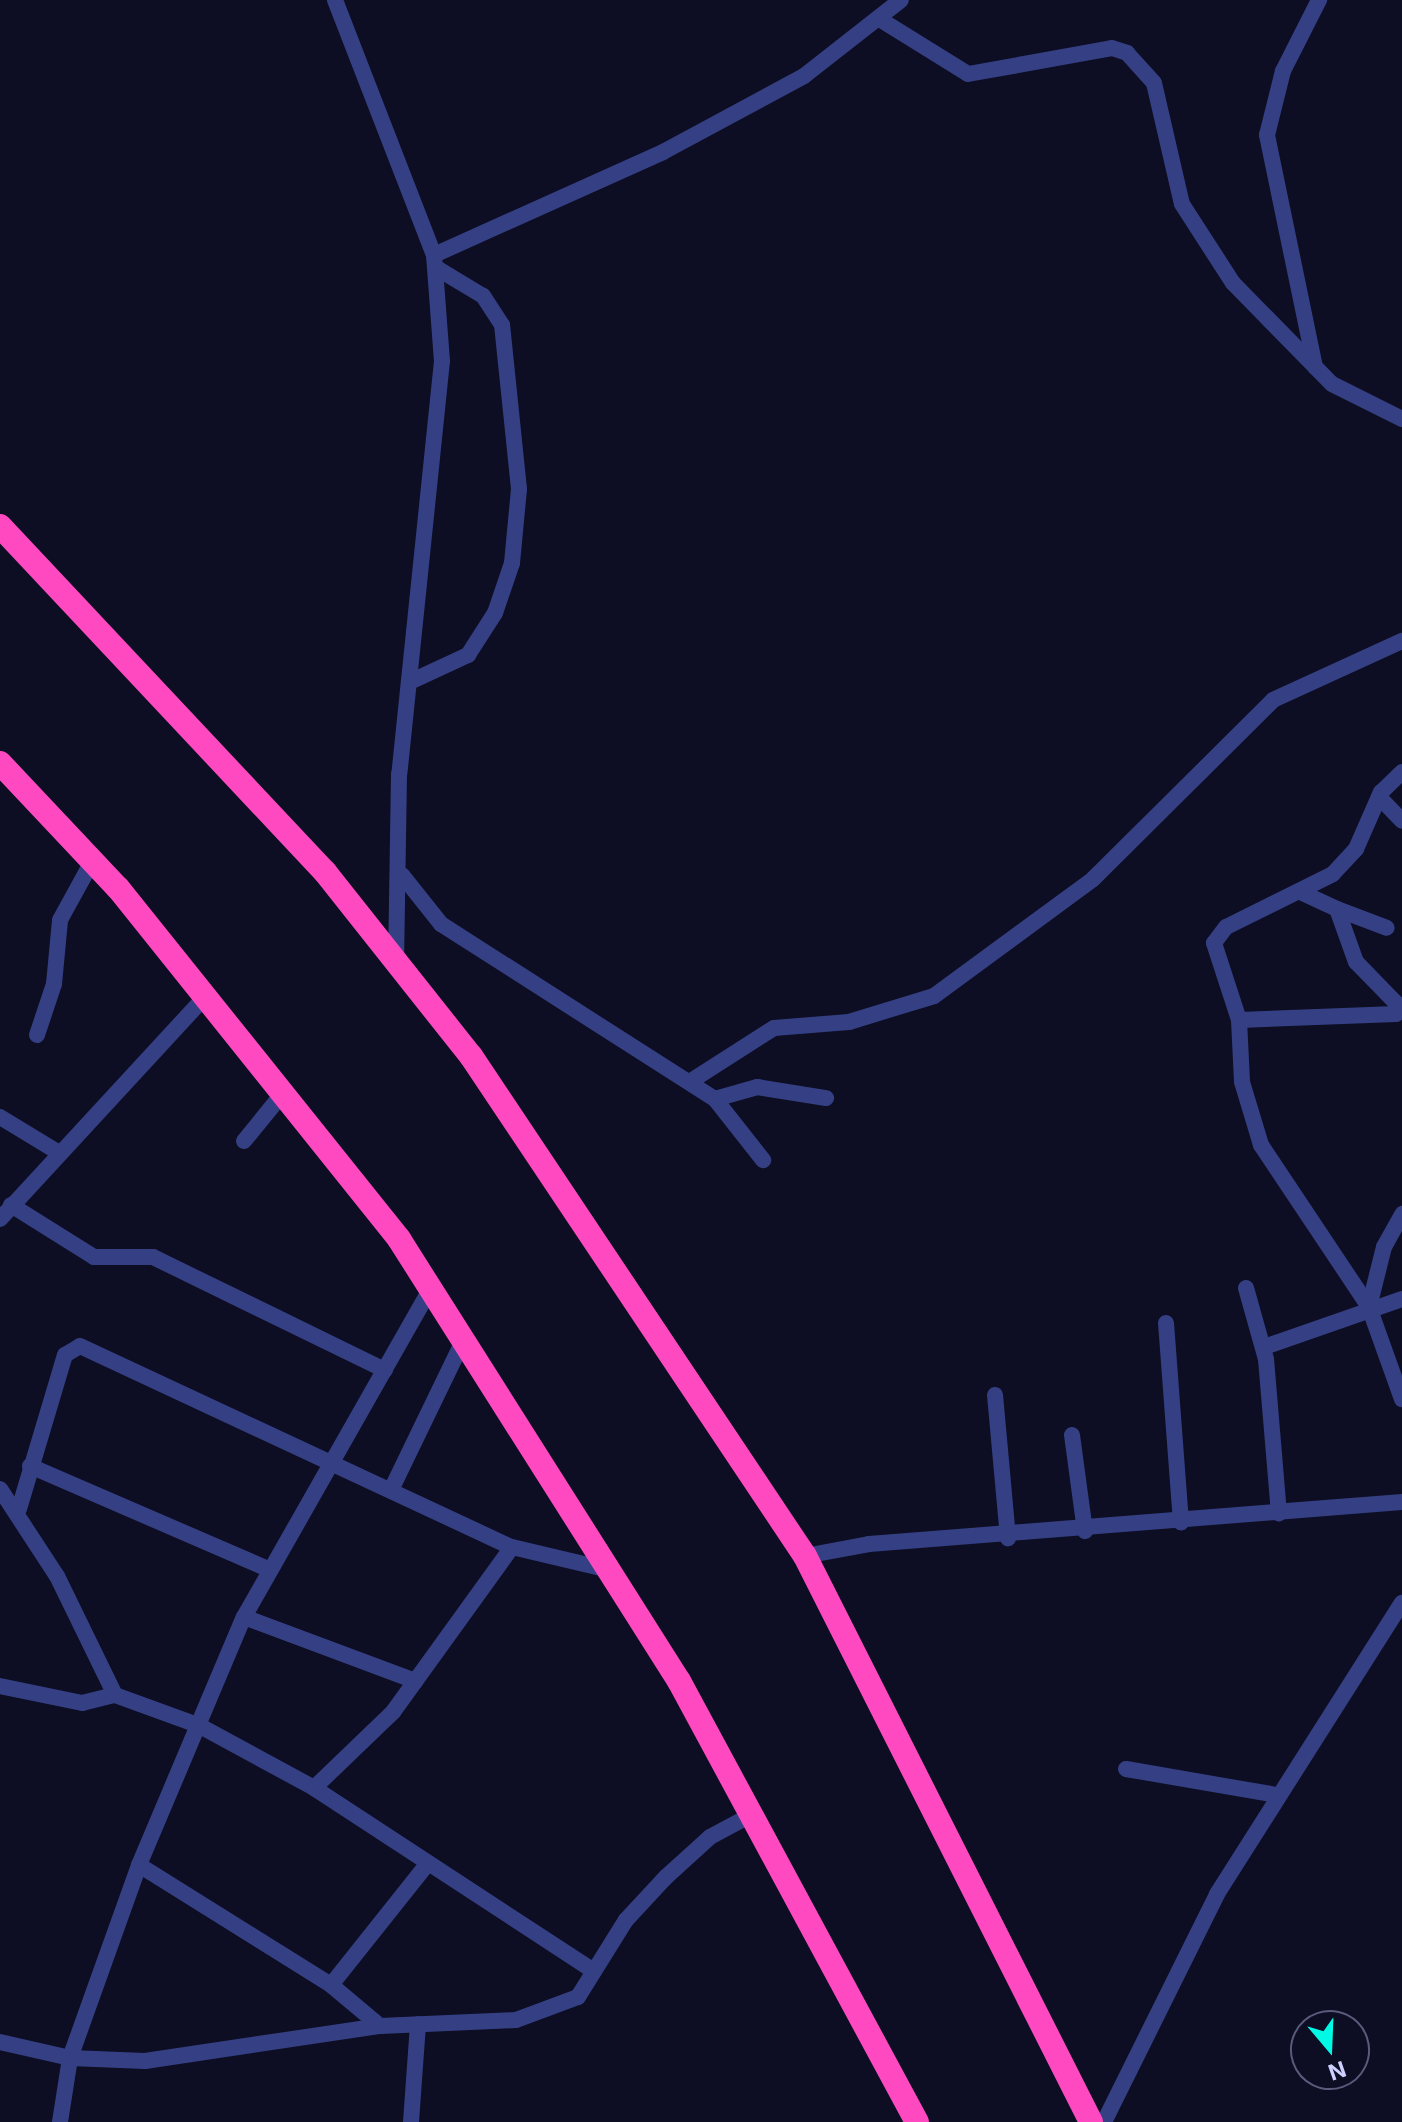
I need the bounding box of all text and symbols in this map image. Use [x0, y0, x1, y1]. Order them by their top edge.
north arrow [1290, 2010, 1370, 2090]
text: N [1325, 2056, 1349, 2086]

